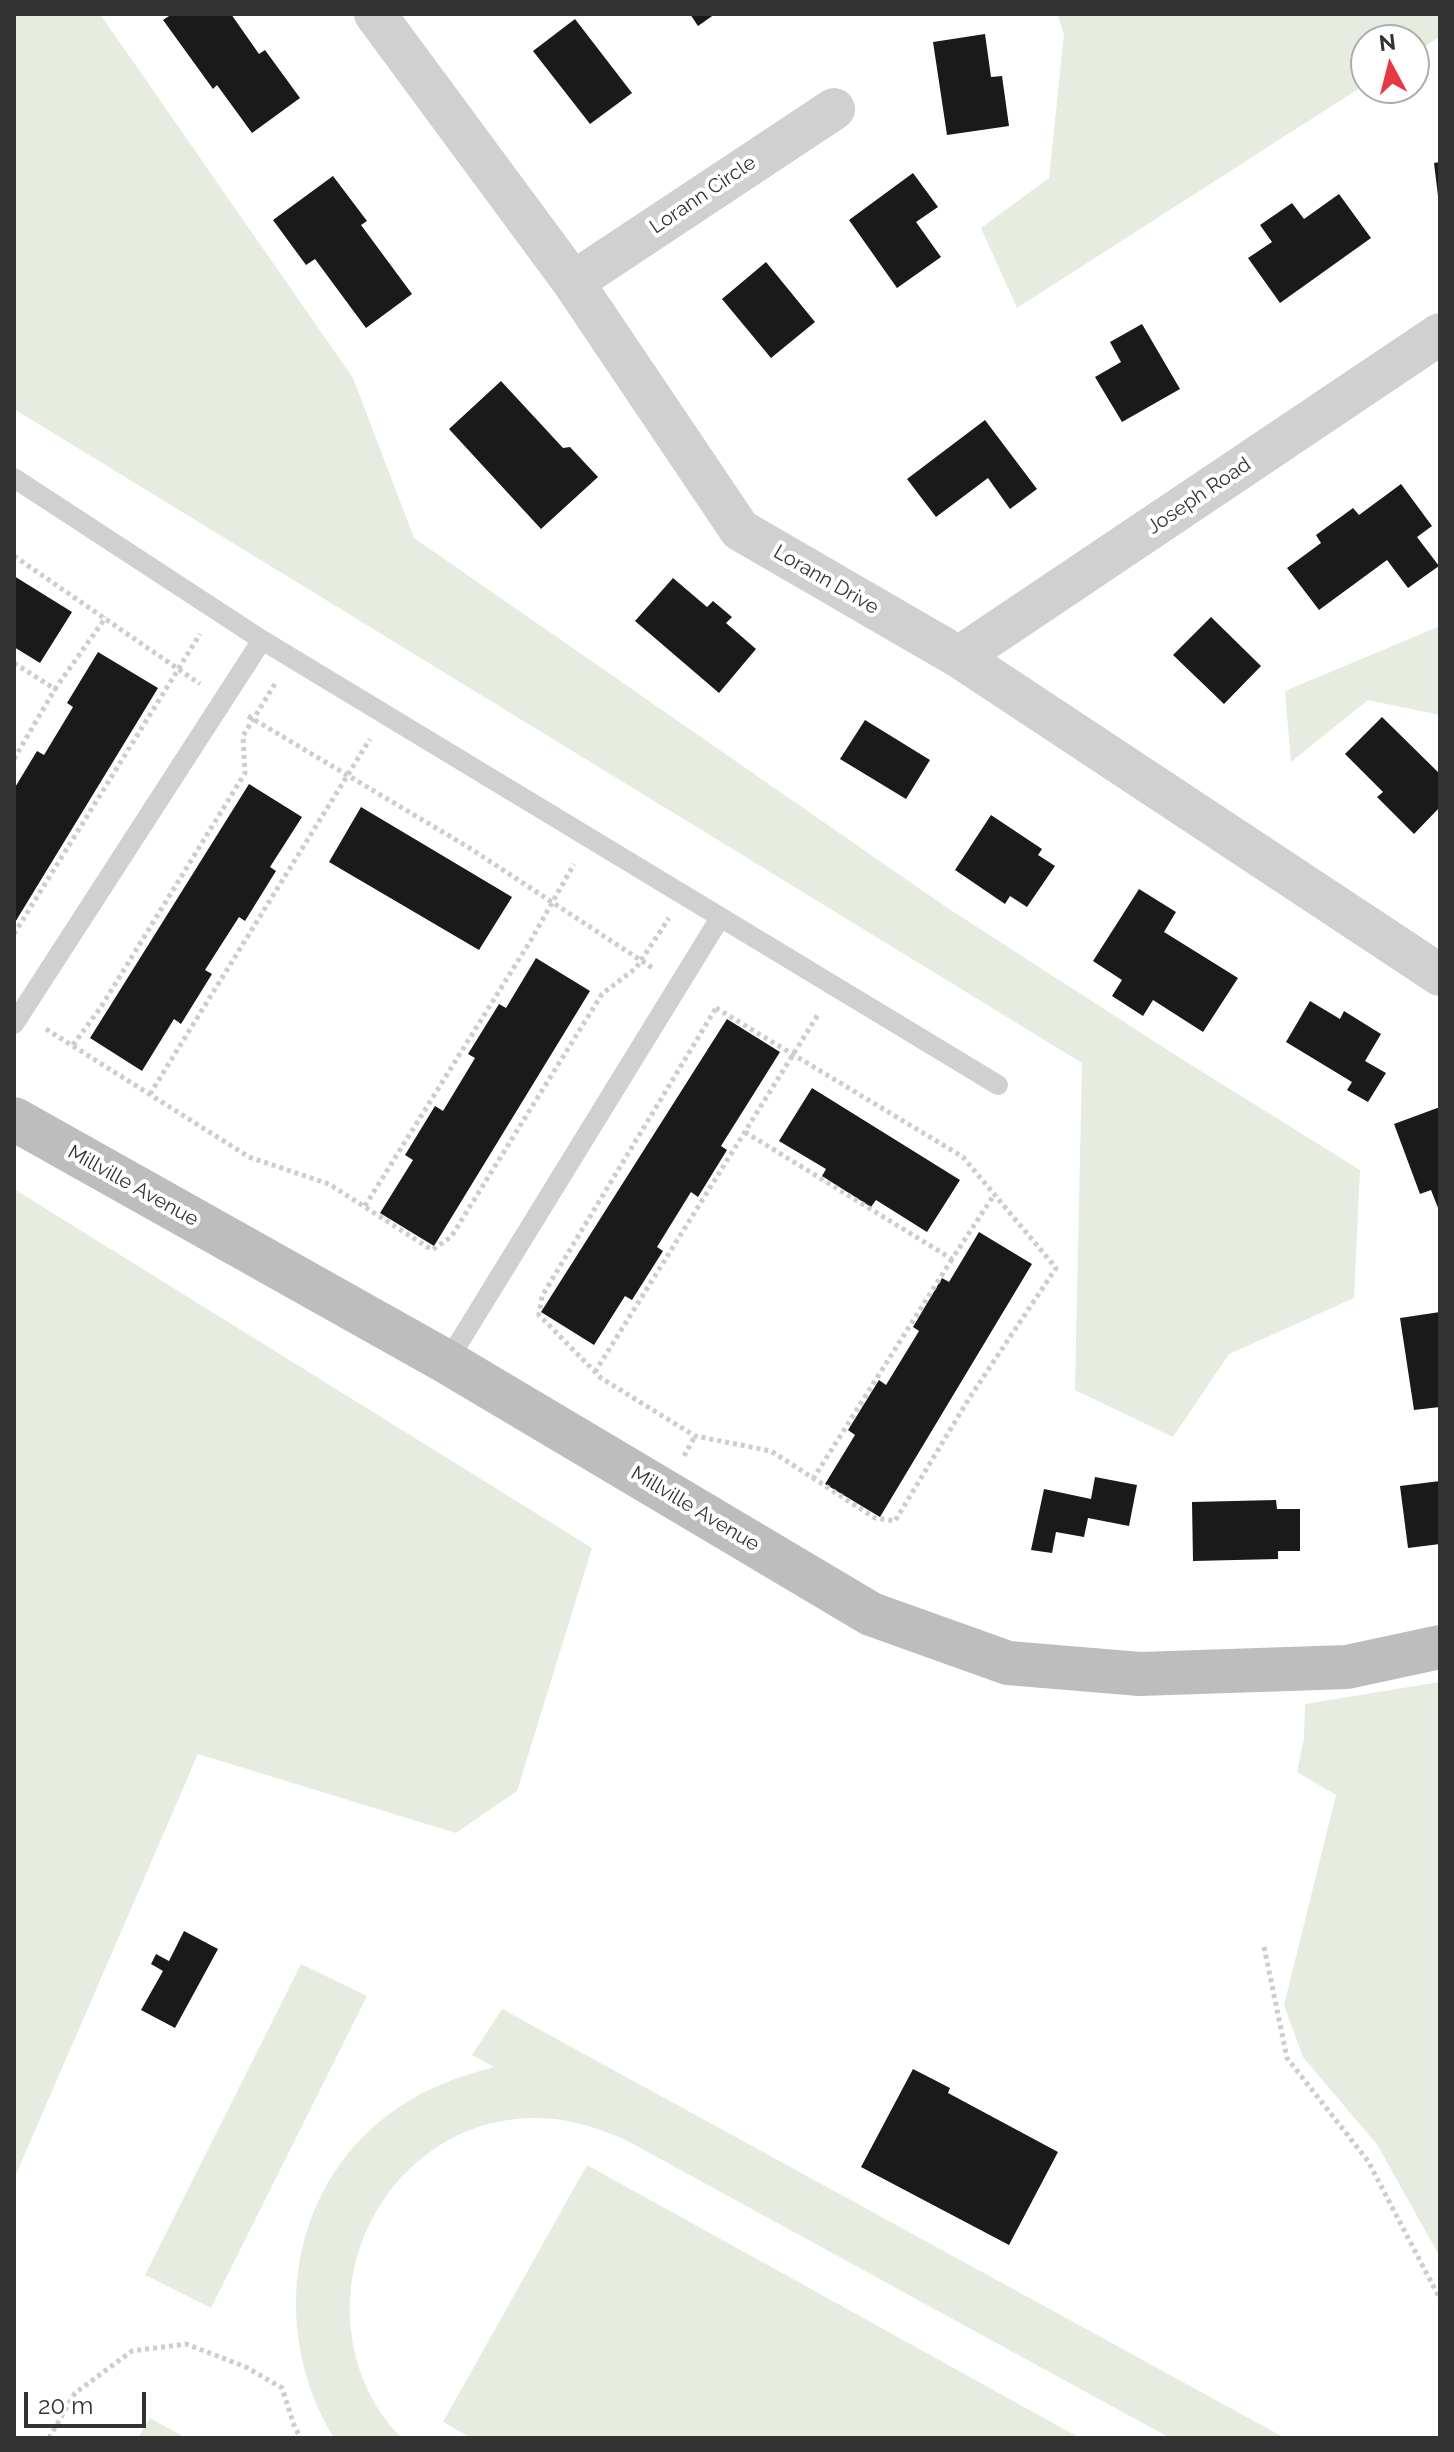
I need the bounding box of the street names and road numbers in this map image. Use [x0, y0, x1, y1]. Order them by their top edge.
street label: Lorann Circle [645, 151, 761, 239]
street label: Joseph Road [1143, 453, 1255, 539]
street label: Lorann Drive [769, 540, 883, 620]
street label: Millville Avenue [64, 1140, 202, 1232]
street label: Millville Avenue [627, 1461, 763, 1557]

